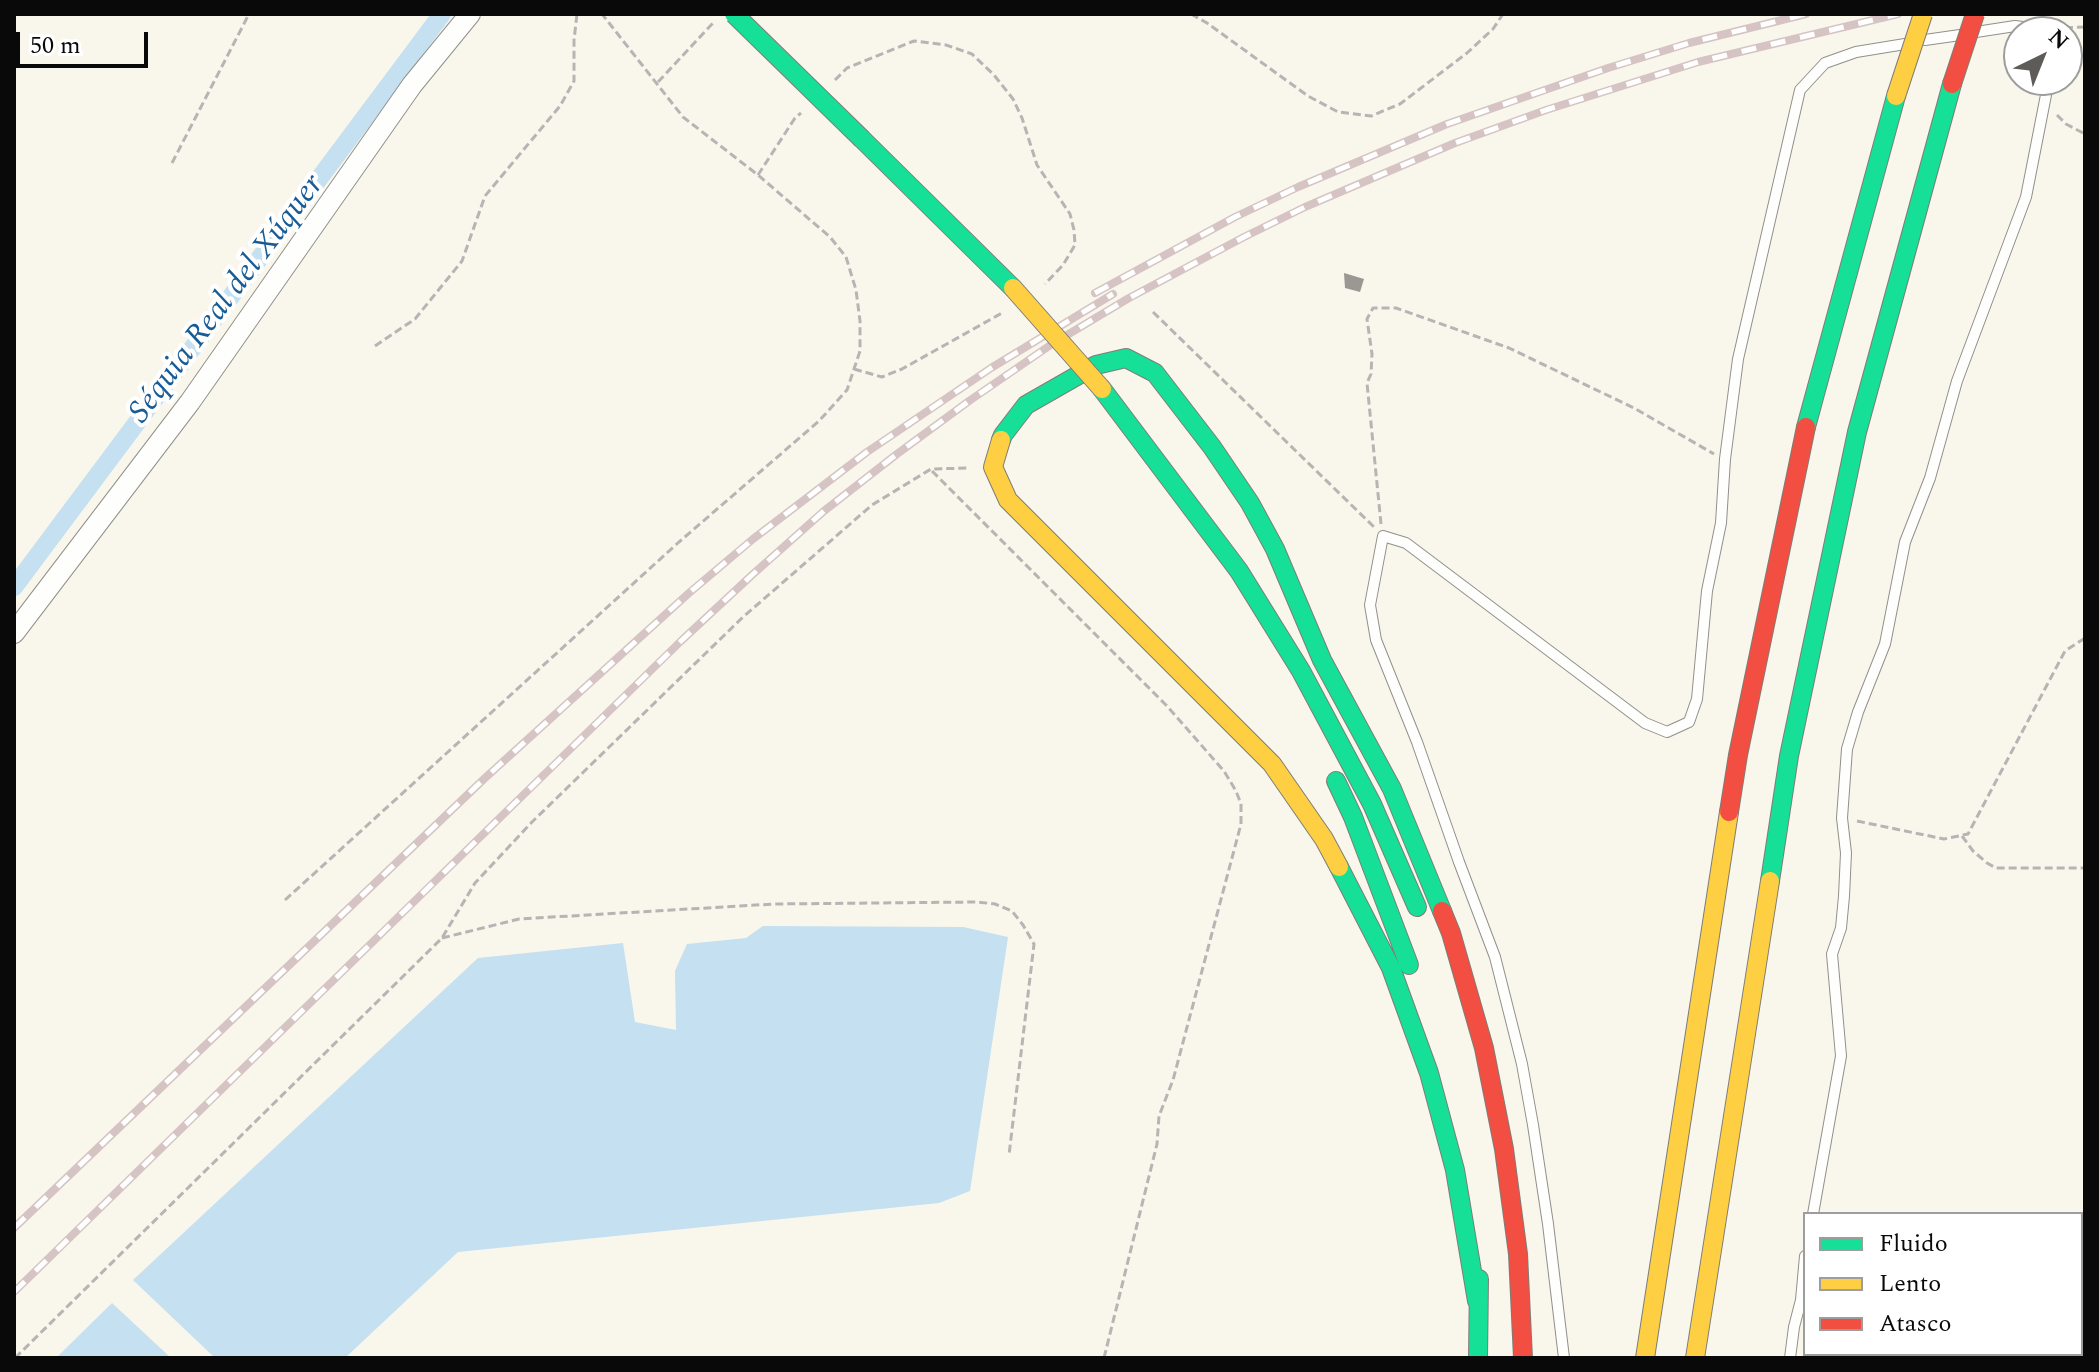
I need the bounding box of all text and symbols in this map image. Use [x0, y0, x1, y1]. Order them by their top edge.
scale bar [20, 16, 152, 66]
north arrow [2003, 16, 2083, 96]
text: N [2041, 21, 2076, 58]
text: 50 m [30, 28, 81, 64]
water label: Séquia Real del Xúquer [122, 168, 334, 432]
legend [1803, 1212, 2083, 1356]
text: Fluido [1879, 1226, 1948, 1262]
text: Lento [1879, 1266, 1941, 1302]
text: Atasco [1879, 1306, 1951, 1342]

